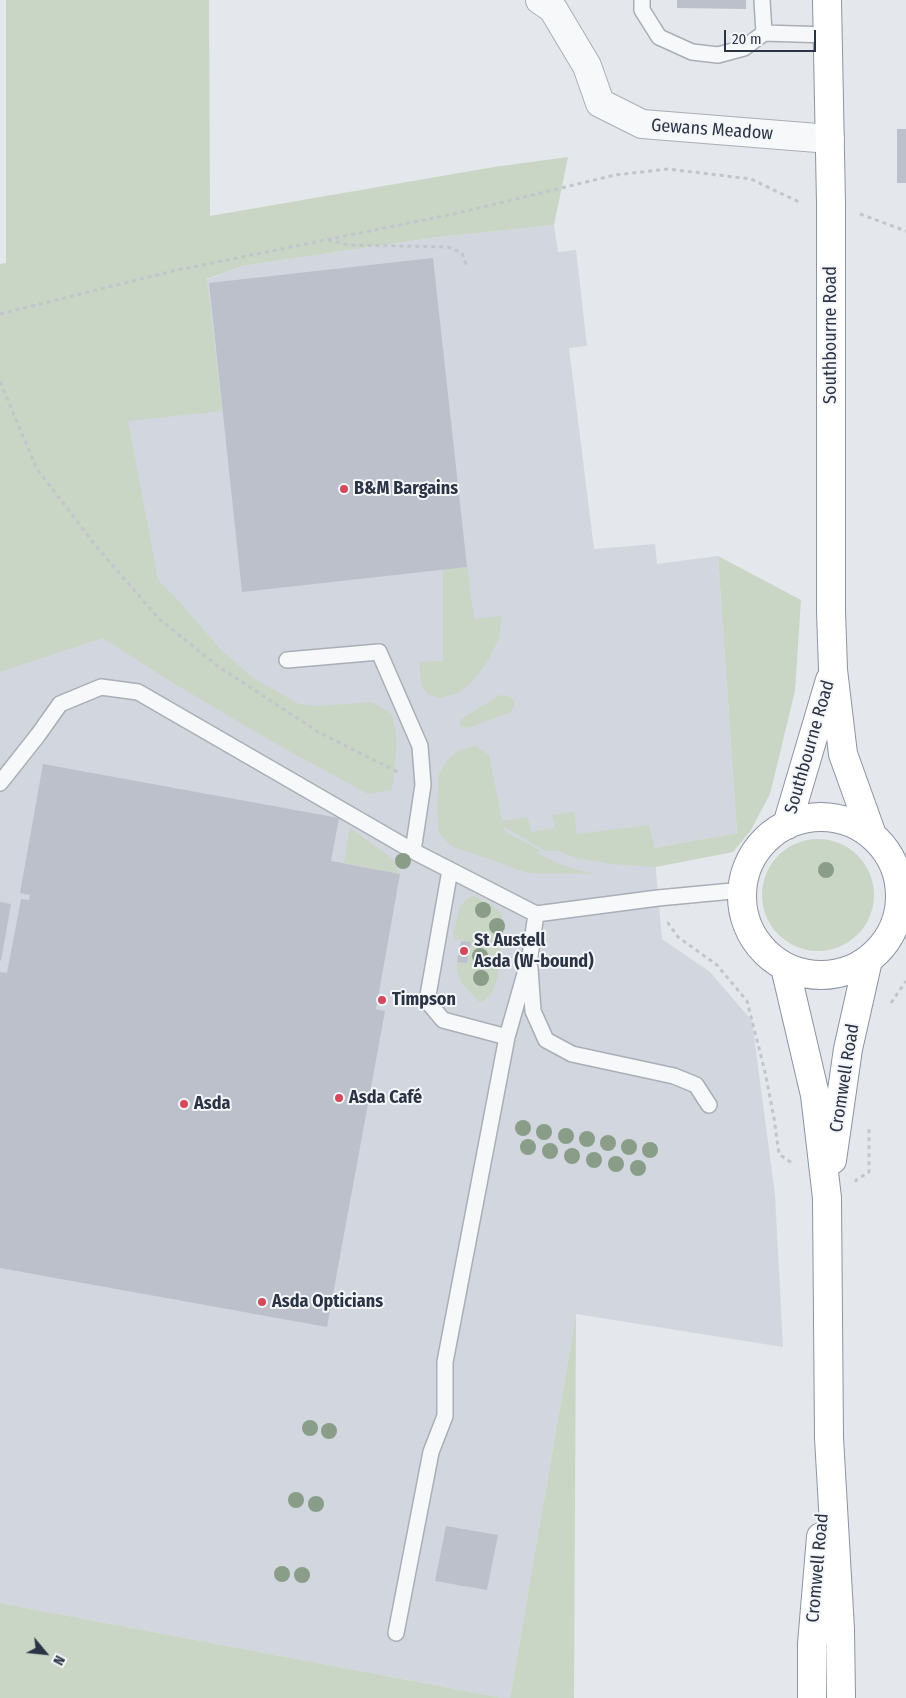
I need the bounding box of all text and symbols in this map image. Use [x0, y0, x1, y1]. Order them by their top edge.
scale bar [726, 20, 818, 52]
text: 20 m [732, 30, 762, 48]
street label: Gewans Meadow [650, 115, 774, 145]
street label: Southbourne Road [820, 266, 842, 404]
place label: B&M Bargains [354, 478, 458, 500]
marker: B&M Bargains [338, 483, 350, 495]
street label: Southbourne Road [781, 678, 839, 816]
place label: St Austell Asda (W-bound) [474, 930, 594, 972]
marker: St Austell Asda (W-bound) [458, 945, 470, 957]
place label: Timpson [392, 989, 456, 1011]
marker: Timpson [376, 994, 388, 1006]
street label: Cromwell Road [826, 1022, 864, 1134]
place label: Asda Café [349, 1087, 422, 1109]
marker: Asda Café [333, 1092, 345, 1104]
place label: Asda [194, 1093, 230, 1115]
marker: Asda [178, 1098, 190, 1110]
place label: Asda Opticians [272, 1291, 383, 1313]
marker: Asda Opticians [256, 1296, 268, 1308]
street label: Cromwell Road [802, 1512, 834, 1624]
north arrow [20, 1628, 70, 1678]
text: N [49, 1653, 68, 1668]

